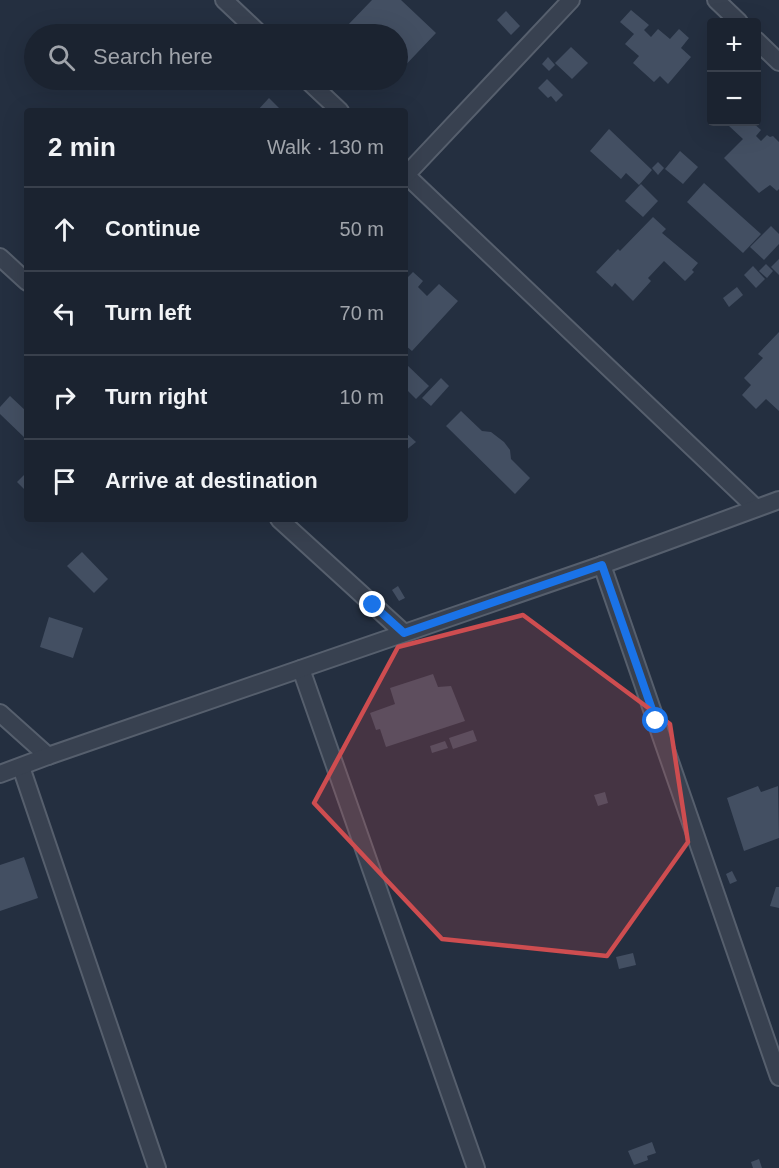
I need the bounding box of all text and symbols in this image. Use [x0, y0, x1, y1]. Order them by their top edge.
map controls [707, 18, 761, 126]
button: + [707, 18, 761, 72]
search box [24, 24, 408, 90]
icon: search [45, 41, 78, 74]
text: Search here [93, 44, 213, 69]
button: − [707, 72, 761, 126]
text: 2 min [48, 132, 116, 162]
text: Walk · 130 m [267, 136, 384, 158]
icon: ahead [48, 213, 81, 246]
text: Continue [105, 216, 200, 241]
text: 50 m [340, 218, 384, 240]
icon: left [48, 297, 81, 330]
text: Turn left [105, 300, 191, 325]
text: 70 m [340, 302, 384, 324]
icon: right [48, 381, 81, 414]
text: Turn right [105, 384, 207, 409]
text: 10 m [340, 386, 384, 408]
icon: arrive [48, 465, 81, 498]
text: Arrive at destination [105, 468, 318, 493]
route end [359, 591, 385, 617]
route start [642, 707, 668, 733]

